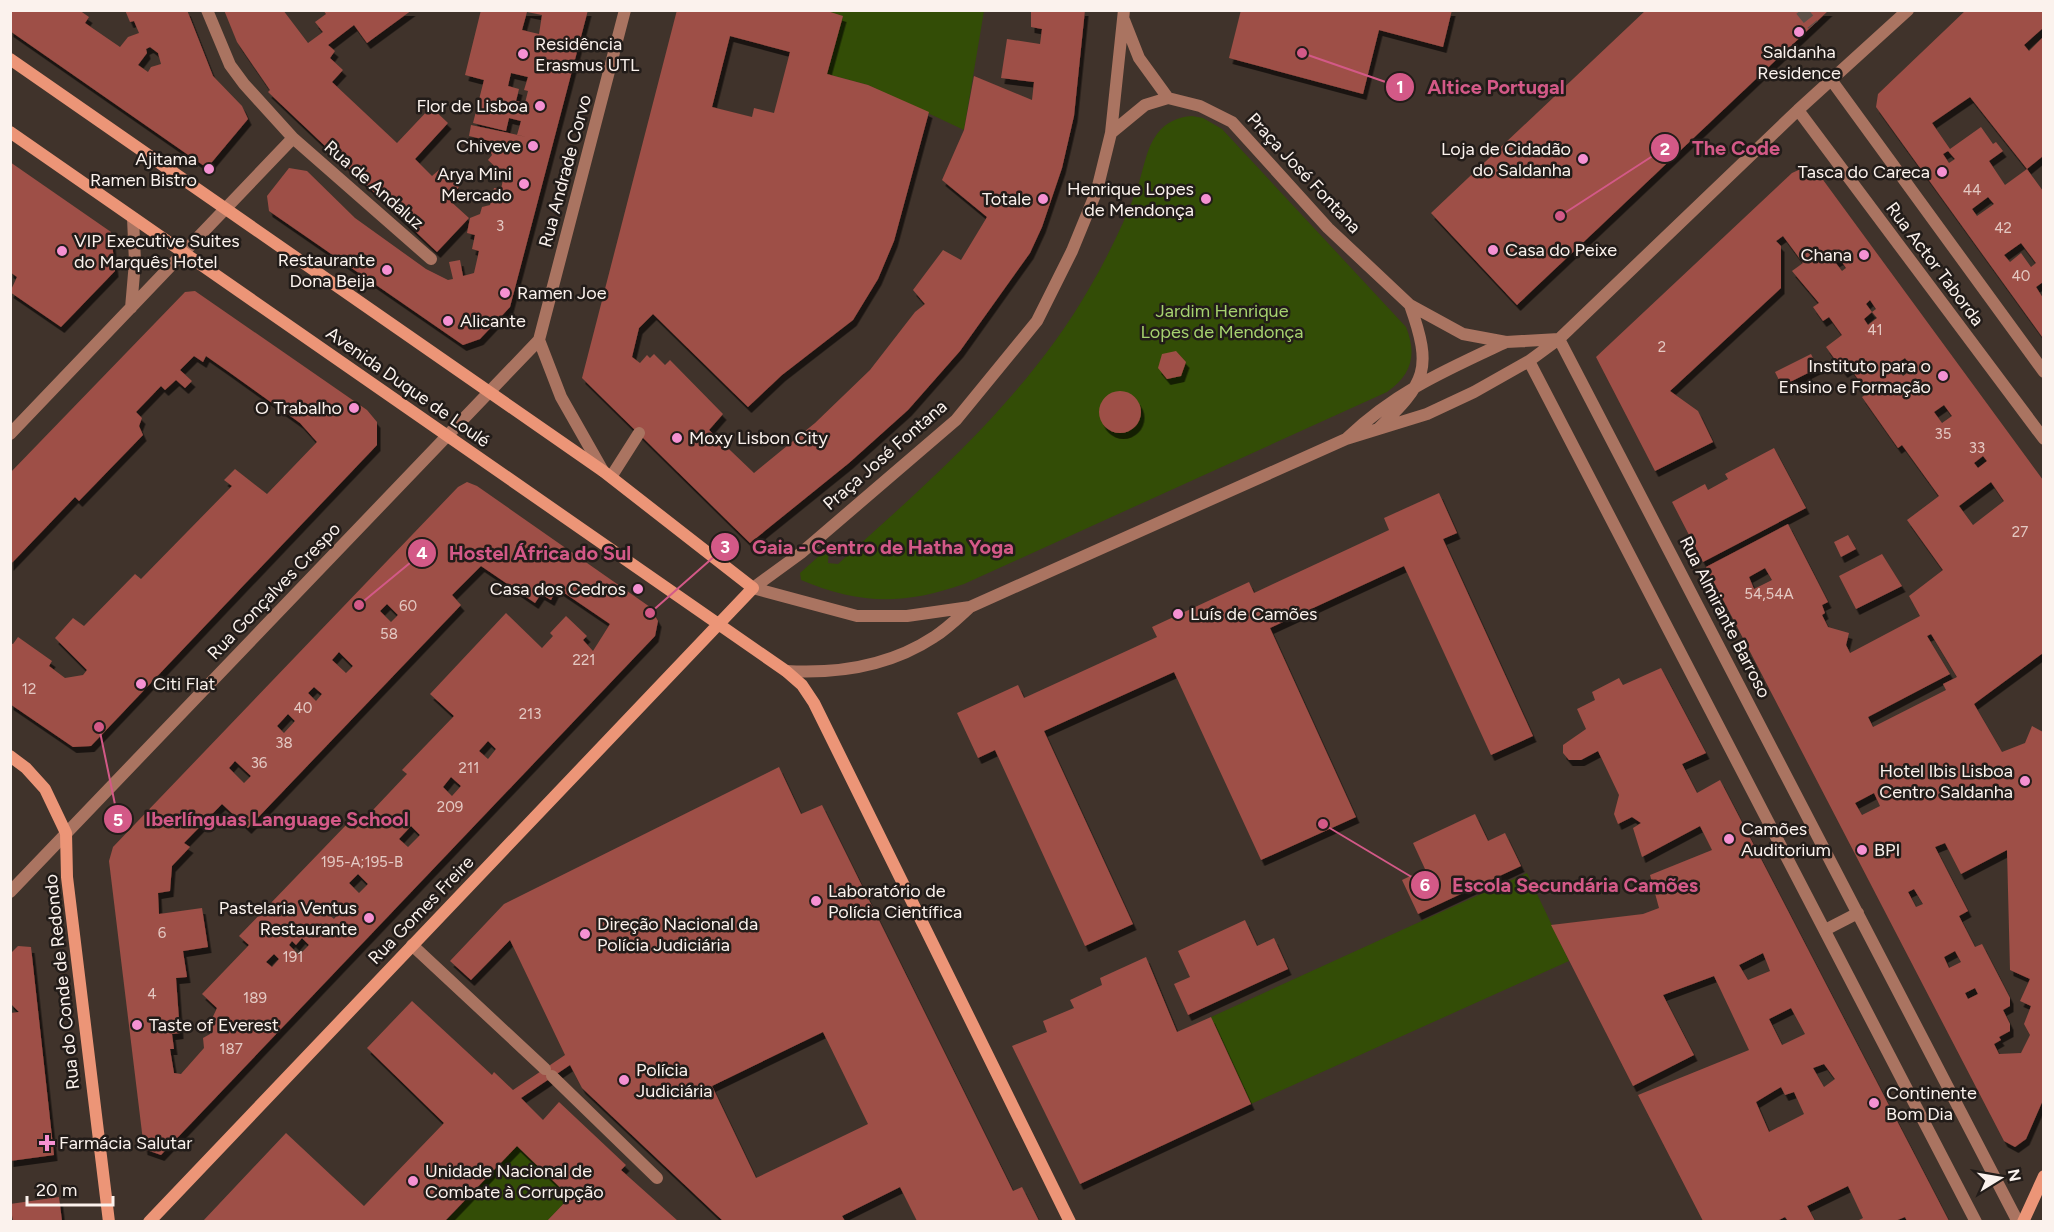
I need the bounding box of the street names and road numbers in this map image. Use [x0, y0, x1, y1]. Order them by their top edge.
street label: Rua Andrade Corvo [534, 92, 596, 250]
street label: Praça José Fontana [1243, 108, 1365, 238]
street label: Rua de Andaluz [320, 136, 428, 234]
street label: Rua Actor Taborda [1881, 198, 1989, 330]
street label: Avenida Duque de Loulé [322, 322, 494, 452]
street label: Praça José Fontana [819, 395, 951, 515]
street label: Rua Gonçalves Crespo [203, 518, 345, 664]
street label: Rua Almirante Barroso [1675, 532, 1775, 702]
street label: Rua Gomes Freire [364, 851, 479, 969]
street label: Rua do Conde de Redondo [40, 873, 84, 1091]

